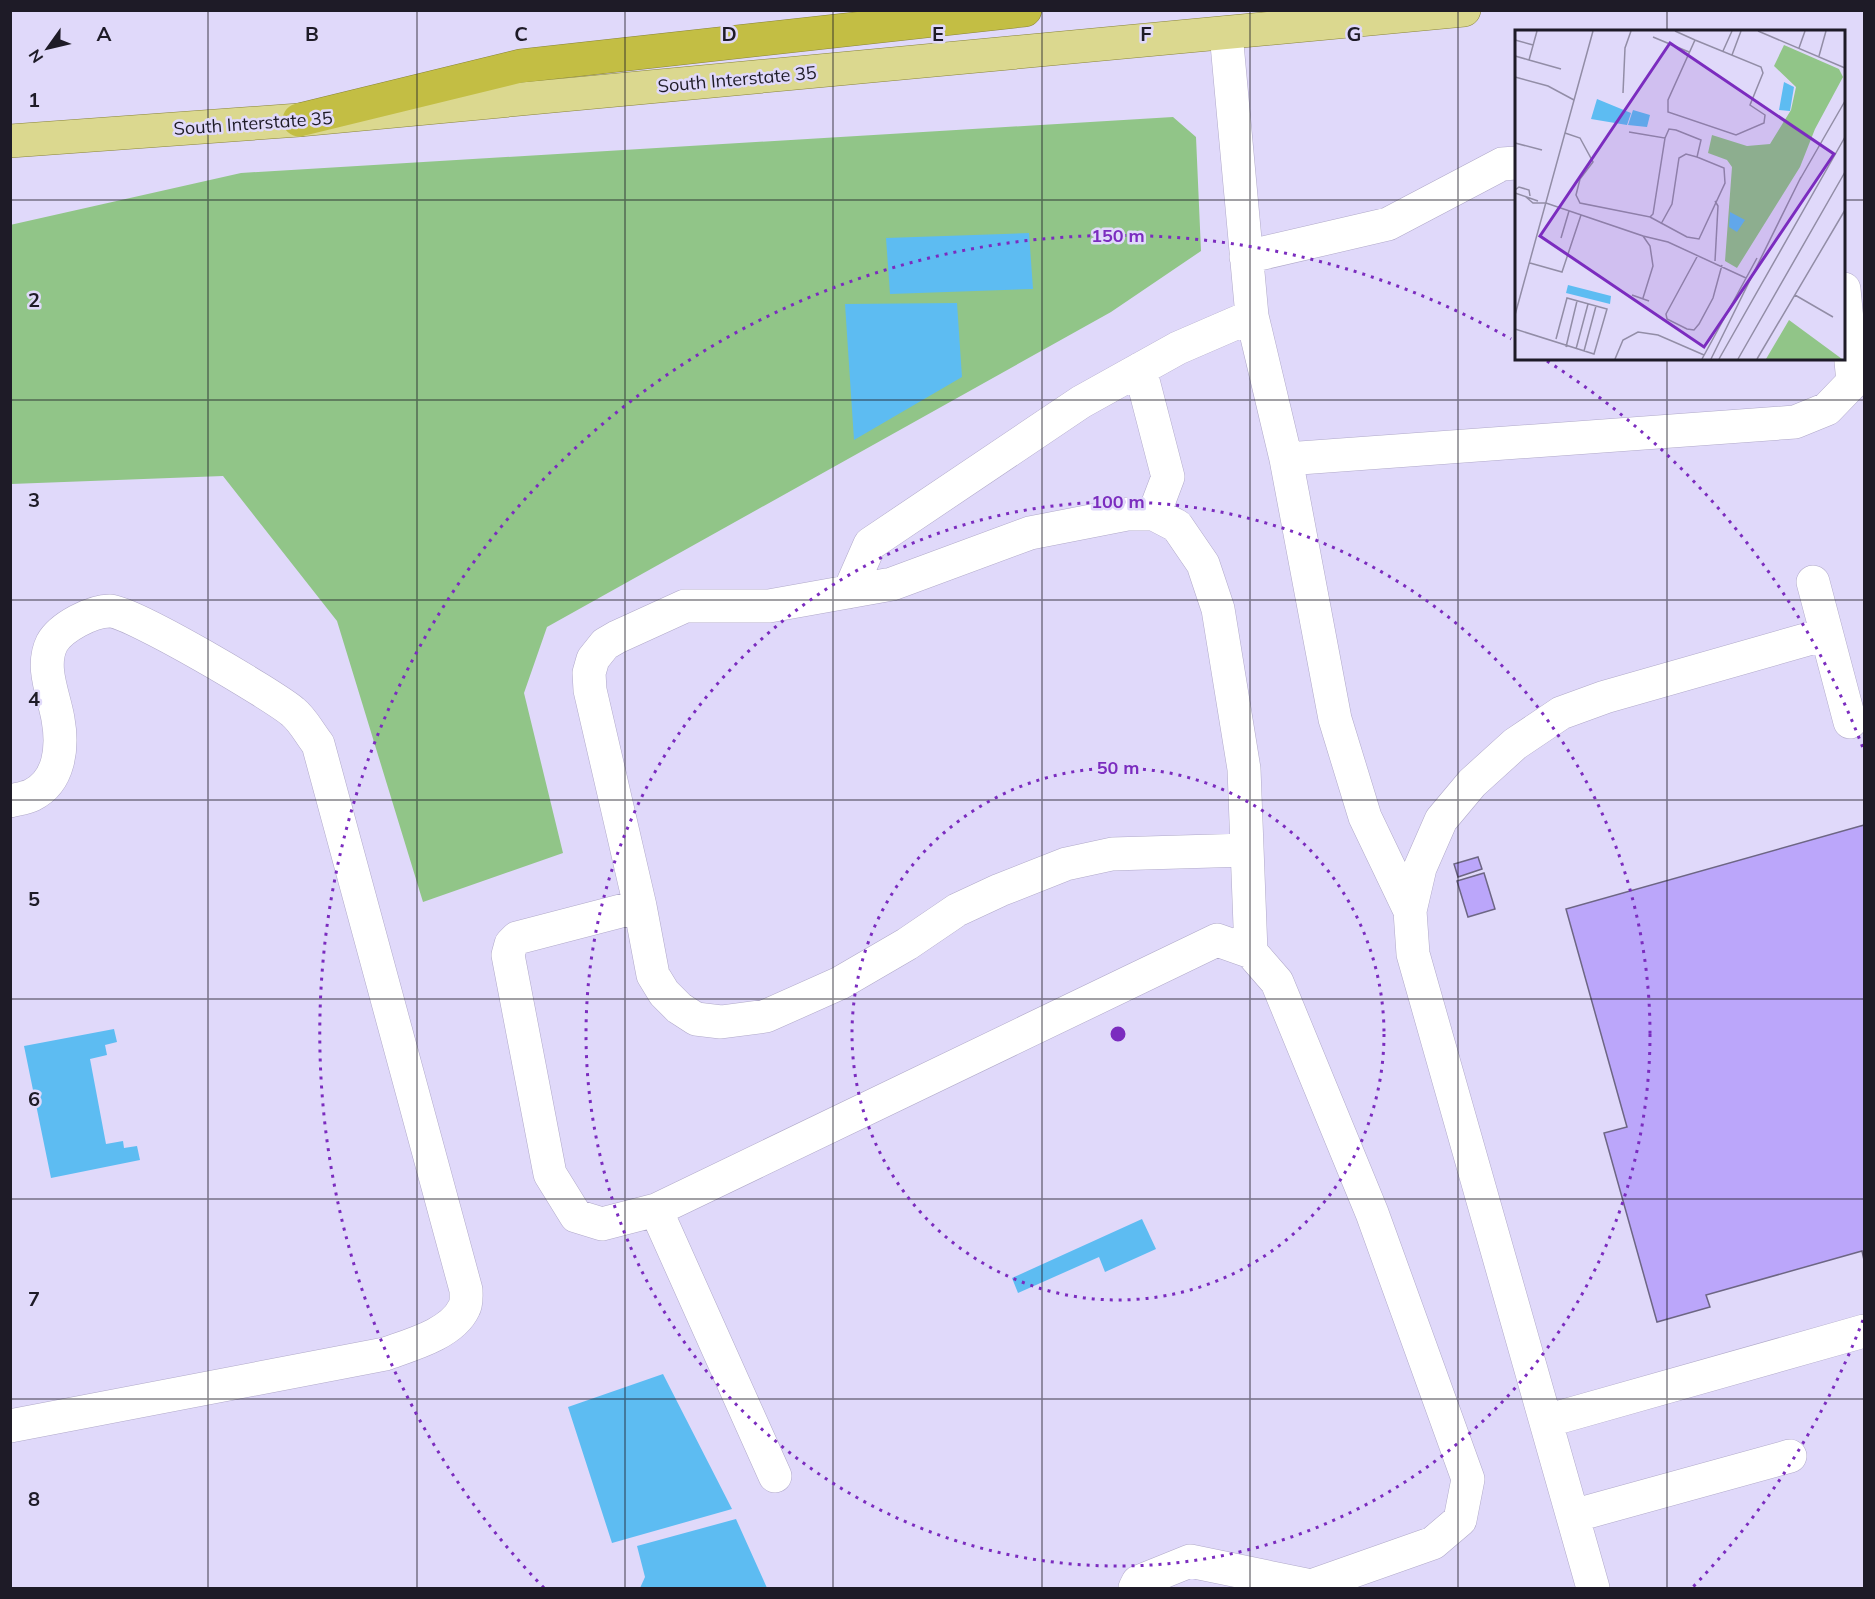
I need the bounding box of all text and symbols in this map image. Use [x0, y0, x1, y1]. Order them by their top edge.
north arrow [18, 18, 78, 78]
text: A [97, 21, 112, 46]
text: B [305, 21, 319, 46]
text: C [514, 21, 528, 46]
text: D [721, 21, 737, 46]
text: E [932, 21, 944, 46]
text: F [1140, 21, 1152, 46]
text: G [1347, 21, 1361, 46]
inset map [1515, 30, 1845, 360]
text: N [24, 46, 47, 67]
street label: South Interstate 35 [657, 61, 818, 97]
text: 1 [28, 87, 40, 112]
street label: South Interstate 35 [173, 106, 333, 140]
text: 150 m [1091, 224, 1145, 247]
text: 2 [28, 287, 40, 312]
text: 3 [28, 487, 40, 512]
text: 100 m [1091, 490, 1145, 513]
text: 4 [28, 686, 40, 711]
text: 50 m [1097, 756, 1139, 779]
text: 5 [28, 886, 40, 911]
centre of rings [1108, 1024, 1128, 1044]
text: 6 [28, 1086, 40, 1111]
text: 7 [28, 1286, 40, 1311]
text: 8 [28, 1486, 40, 1511]

